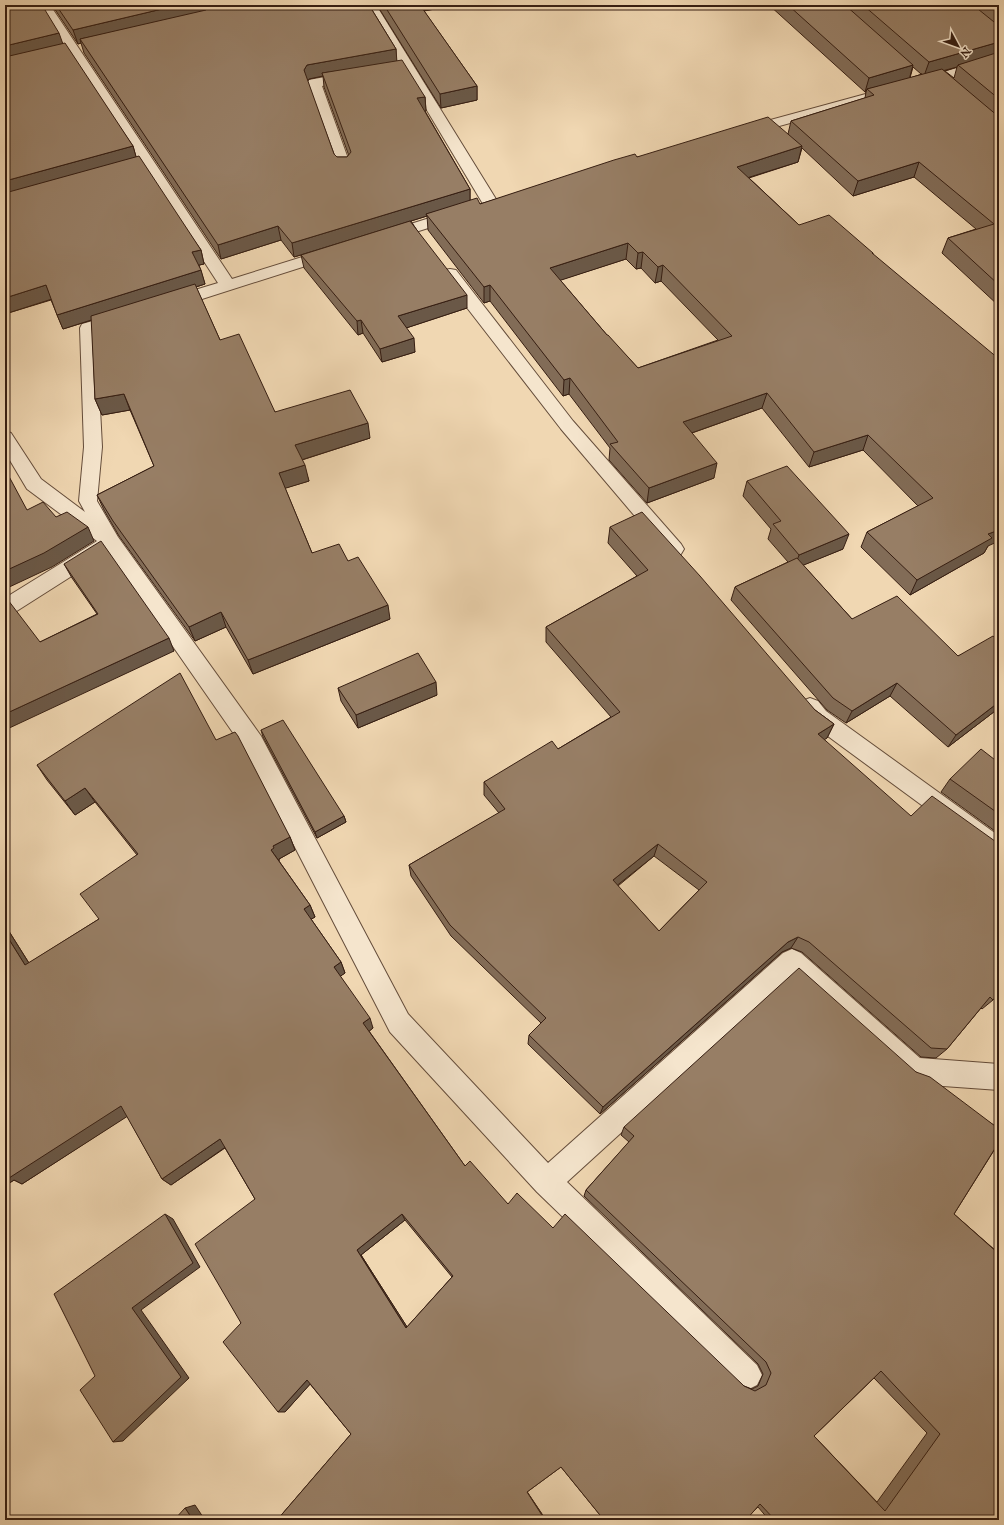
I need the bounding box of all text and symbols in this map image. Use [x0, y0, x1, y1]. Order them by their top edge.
north arrow [938, 26, 978, 66]
text: N [956, 43, 974, 60]

